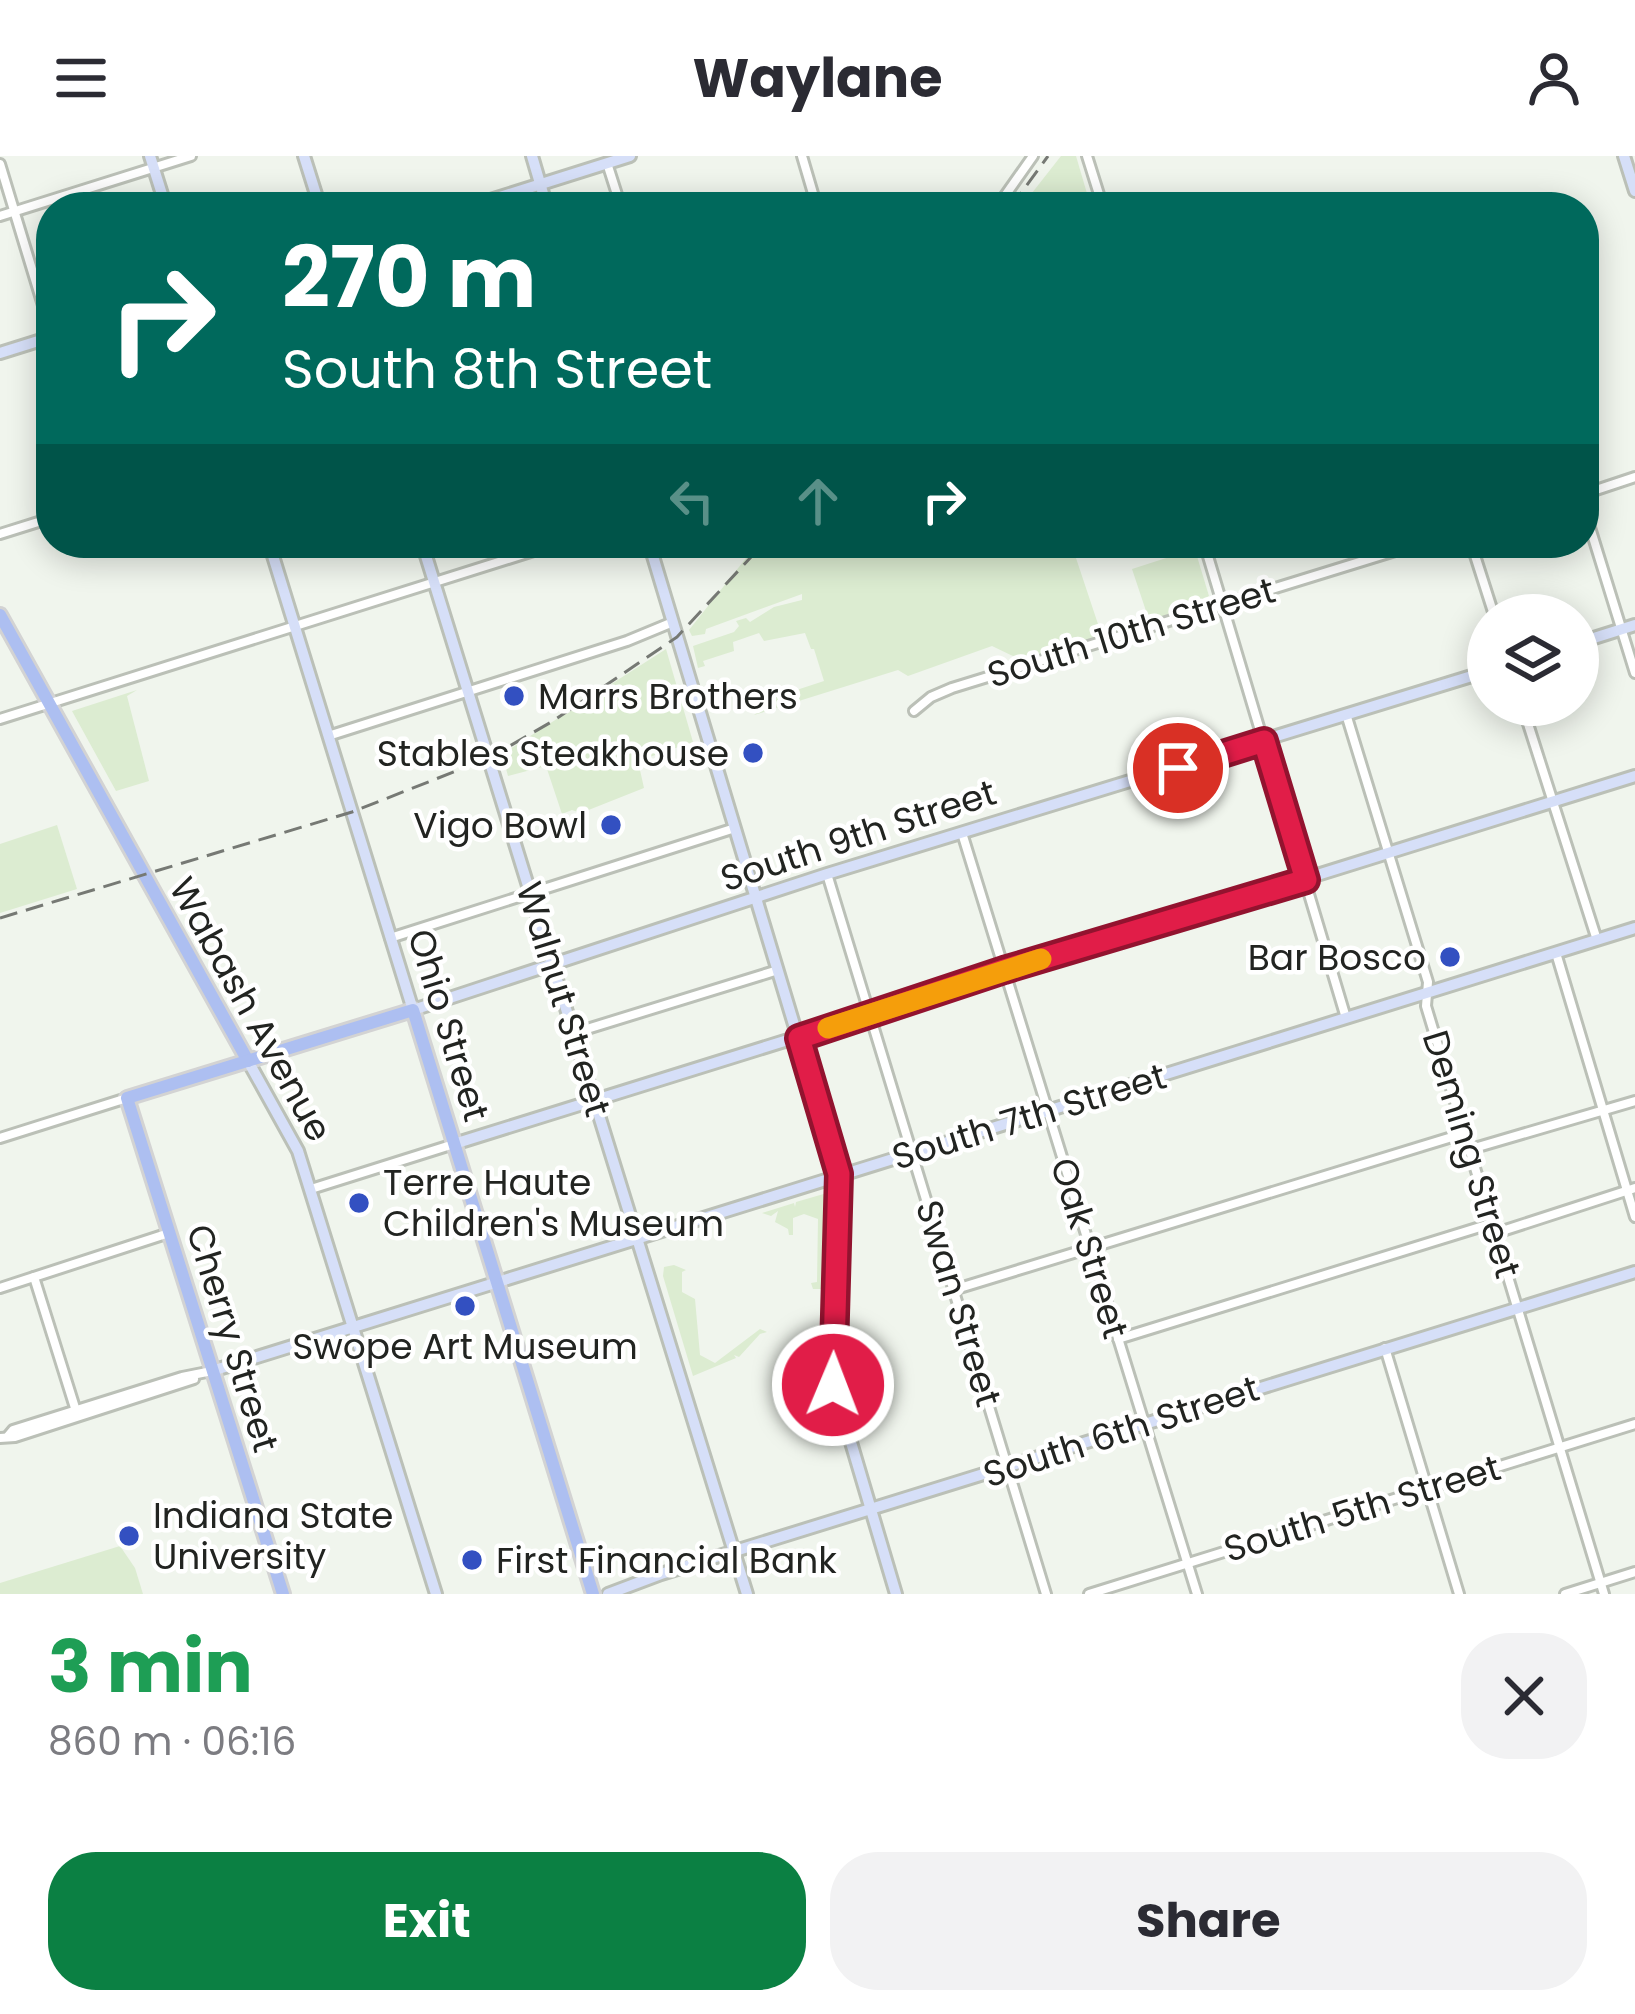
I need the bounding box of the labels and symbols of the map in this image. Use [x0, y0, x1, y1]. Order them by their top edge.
street label: South 10th Street [981, 564, 1281, 700]
place label: Marrs Brothers [538, 671, 798, 722]
marker: Marrs Brothers [501, 683, 527, 709]
pin [1127, 717, 1229, 819]
place label: Stables Steakhouse [377, 728, 729, 779]
marker: Stables Steakhouse [740, 740, 766, 766]
street label: South 9th Street [714, 767, 1002, 904]
place label: Vigo Bowl [413, 800, 587, 851]
marker: Vigo Bowl [598, 812, 624, 838]
street label: Wabash Avenue [157, 868, 344, 1151]
street label: Walnut Street [504, 876, 623, 1123]
street label: Ohio Street [395, 923, 502, 1127]
place label: Bar Bosco [1248, 932, 1426, 983]
marker: Bar Bosco [1437, 944, 1463, 970]
street label: Deming Street [1410, 1024, 1533, 1284]
street label: South 7th Street [886, 1051, 1172, 1182]
street label: Oak Street [1038, 1152, 1141, 1345]
place label: Terre Haute Children's Museum [383, 1157, 724, 1249]
marker: Terre Haute Children's Museum [346, 1190, 372, 1216]
street label: Swan Street [903, 1194, 1014, 1412]
street label: Cherry Street [174, 1218, 291, 1458]
marker: Swope Art Museum [452, 1293, 478, 1319]
place label: Swope Art Museum [292, 1321, 638, 1372]
position arrow [770, 1322, 896, 1448]
street label: South 6th Street [977, 1363, 1266, 1500]
street label: South 5th Street [1218, 1442, 1507, 1575]
place label: Indiana State University [153, 1490, 393, 1582]
marker: Indiana State University [116, 1523, 142, 1549]
place label: First Financial Bank [496, 1535, 837, 1586]
marker: First Financial Bank [459, 1547, 485, 1573]

